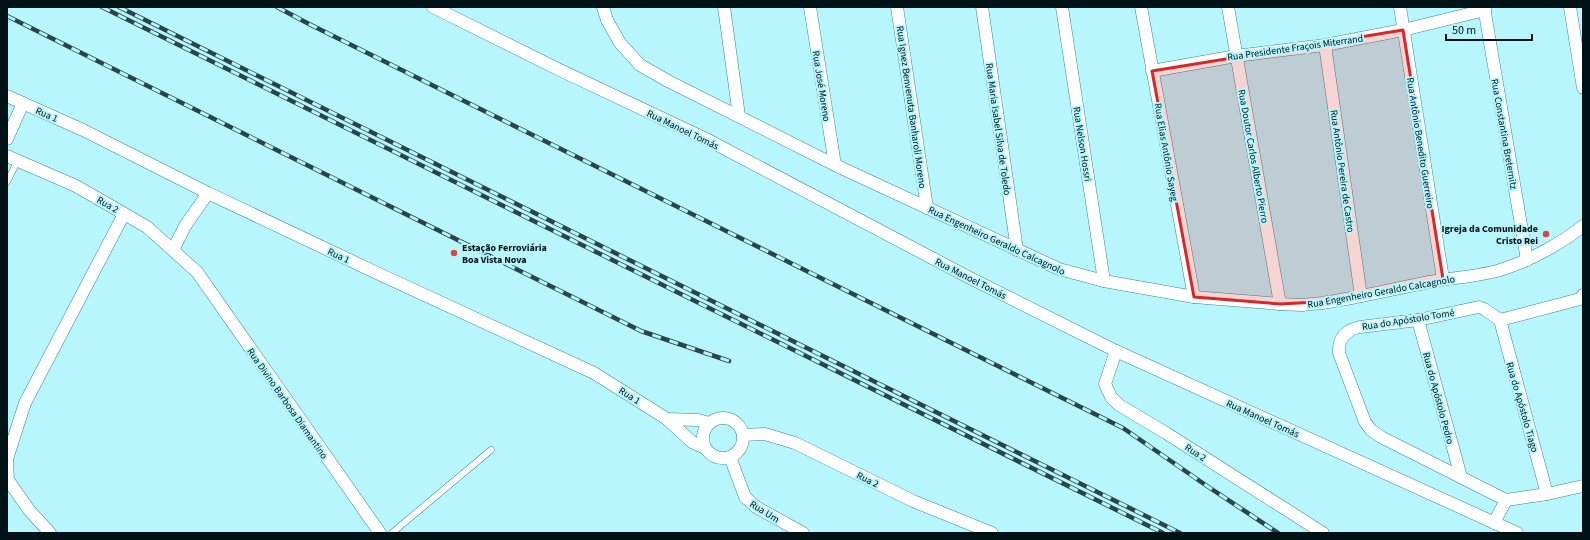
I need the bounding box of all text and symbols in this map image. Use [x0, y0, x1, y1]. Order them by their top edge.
scale bar [1446, 16, 1532, 42]
text: 50 m [1452, 22, 1476, 39]
street label: Rua Ignez Benvenuta Banharoli Moreno [893, 25, 929, 189]
street label: Rua Presidente Fraçois Miterrand [1226, 32, 1364, 64]
street label: Rua José Moreno [809, 50, 834, 123]
street label: Rua Maria Isabel Silva de Toledo [982, 62, 1014, 196]
street label: Rua Antônio Benedito Guerreiro [1403, 77, 1437, 210]
street label: Rua Constantina Breternitz [1487, 78, 1521, 191]
street label: Rua Doutor Carlos Alberto Pierro [1234, 88, 1272, 224]
street label: Rua Elias Antônio Sayeg [1150, 102, 1182, 202]
street label: Rua 1 [33, 104, 60, 126]
street label: Rua Manoel Tomás [644, 106, 721, 153]
street label: Rua Nelson Hossri [1069, 106, 1095, 183]
street label: Rua Antônio Pereira de Castro [1326, 109, 1358, 233]
street label: Rua 2 [94, 193, 121, 217]
street label: Rua Engenheiro Geraldo Calcagnolo [926, 203, 1067, 279]
place label: Igreja da Comunidade Cristo Rei [1442, 222, 1538, 248]
marker: Igreja da Comunidade Cristo Rei [1541, 229, 1551, 239]
place label: Estação Ferroviária Boa Vista Nova [462, 241, 547, 267]
street label: Rua 1 [325, 245, 352, 267]
marker: Estação Ferroviária Boa Vista Nova [449, 248, 459, 258]
street label: Rua Manoel Tomás [932, 255, 1009, 303]
street label: Rua Engenheiro Geraldo Calcagnolo [1306, 272, 1456, 312]
street label: Rua do Apóstolo Tomé [1361, 306, 1455, 334]
street label: Rua Divino Barbosa Diamantino [243, 345, 331, 462]
street label: Rua do Apóstolo Pedro [1419, 351, 1457, 446]
street label: Rua do Apóstolo Tiago [1502, 360, 1542, 454]
street label: Rua 1 [616, 384, 643, 408]
street label: Rua Manoel Tomás [1224, 397, 1301, 441]
street label: Rua 2 [1182, 441, 1209, 465]
street label: Rua 2 [854, 469, 881, 491]
street label: Rua Um [747, 497, 782, 527]

